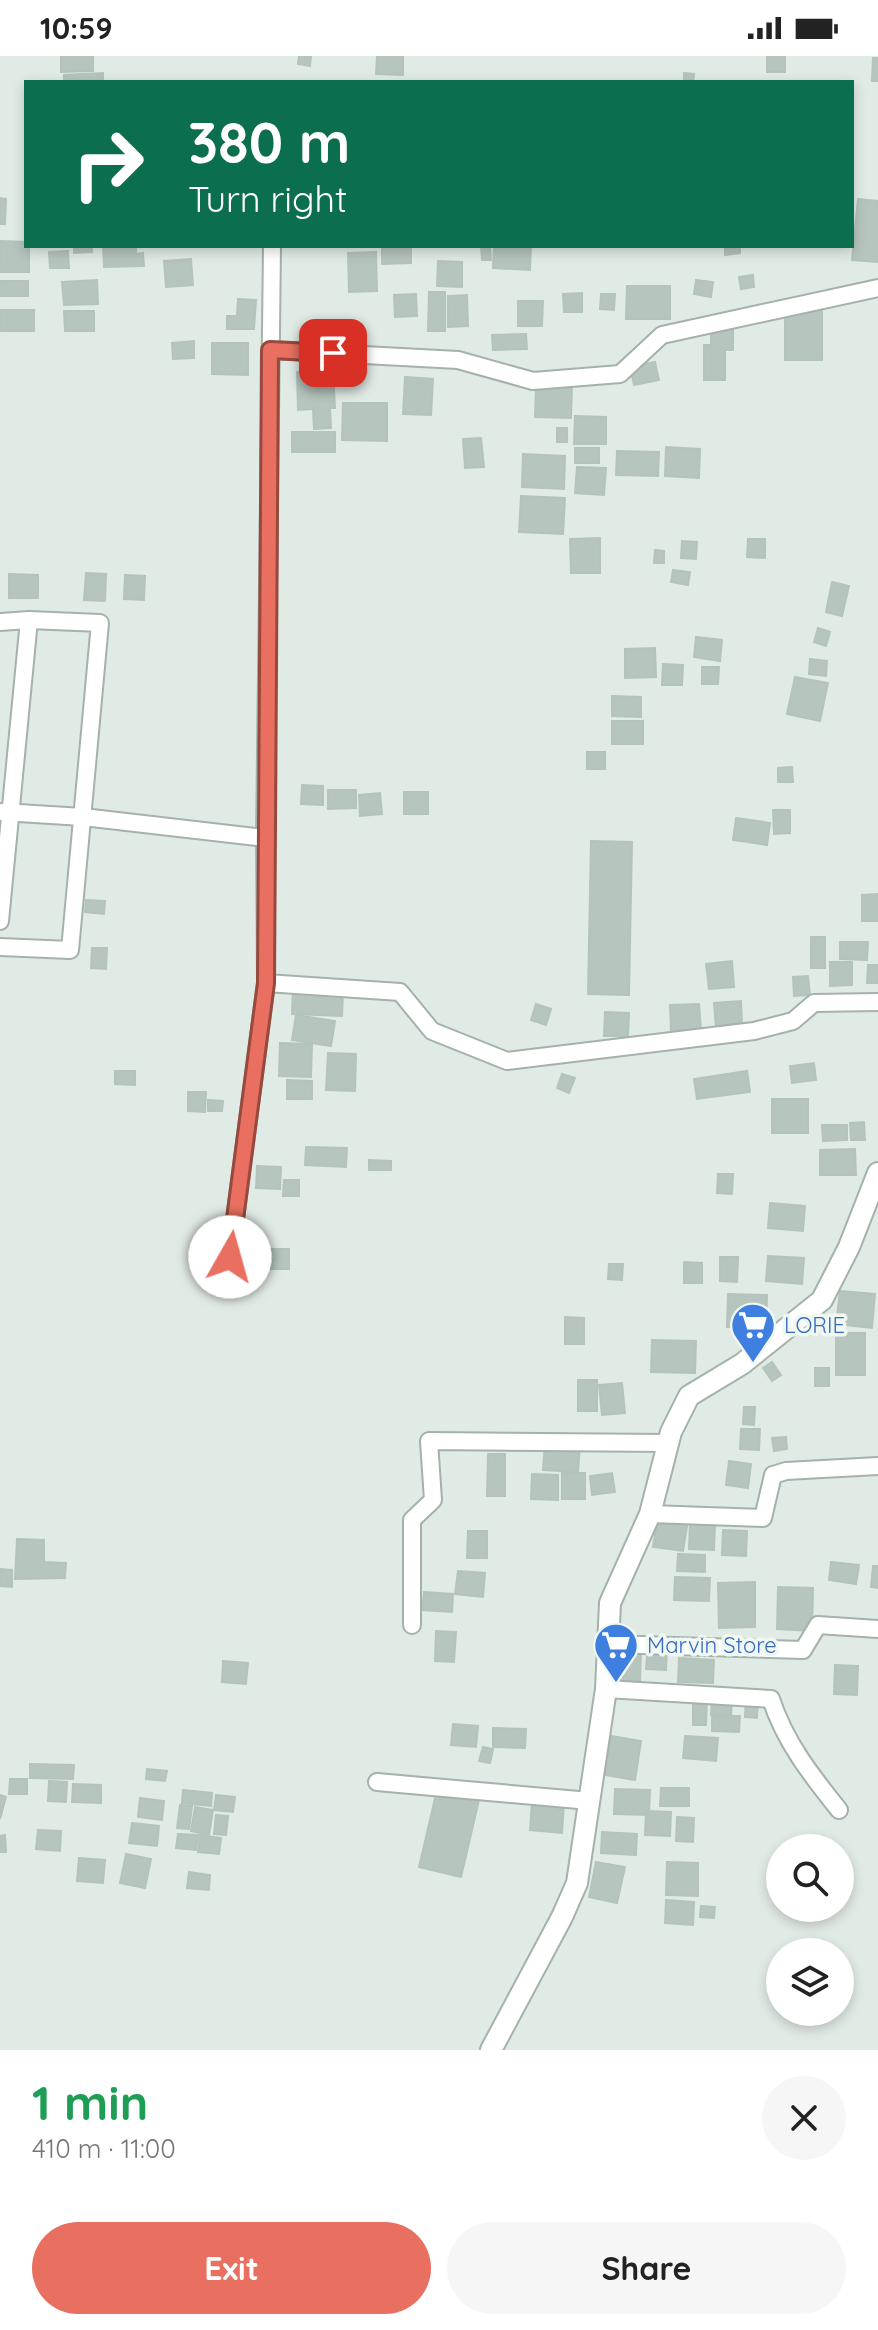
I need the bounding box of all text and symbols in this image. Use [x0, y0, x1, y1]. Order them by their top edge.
text: 10:59 [40, 9, 113, 47]
text: 380 m [188, 107, 350, 177]
icon: right [56, 112, 160, 216]
text: Turn right [188, 176, 347, 221]
pin [299, 319, 367, 387]
icon: arrive [311, 331, 355, 375]
position arrow [188, 1215, 272, 1299]
supermarket icon: LORIE [729, 1301, 777, 1364]
place label: LORIE [784, 1311, 845, 1339]
supermarket icon: Marvin Store [592, 1621, 640, 1684]
place label: Marvin Store [647, 1631, 777, 1659]
map controls [766, 1834, 854, 2026]
button: search [766, 1834, 854, 1922]
button: layers [766, 1938, 854, 2026]
text: 1 min [32, 2072, 148, 2132]
button: close [762, 2076, 846, 2160]
text: 410 m · 11:00 [32, 2132, 176, 2165]
button: Exit [32, 2222, 431, 2314]
button: Share [447, 2222, 846, 2314]

